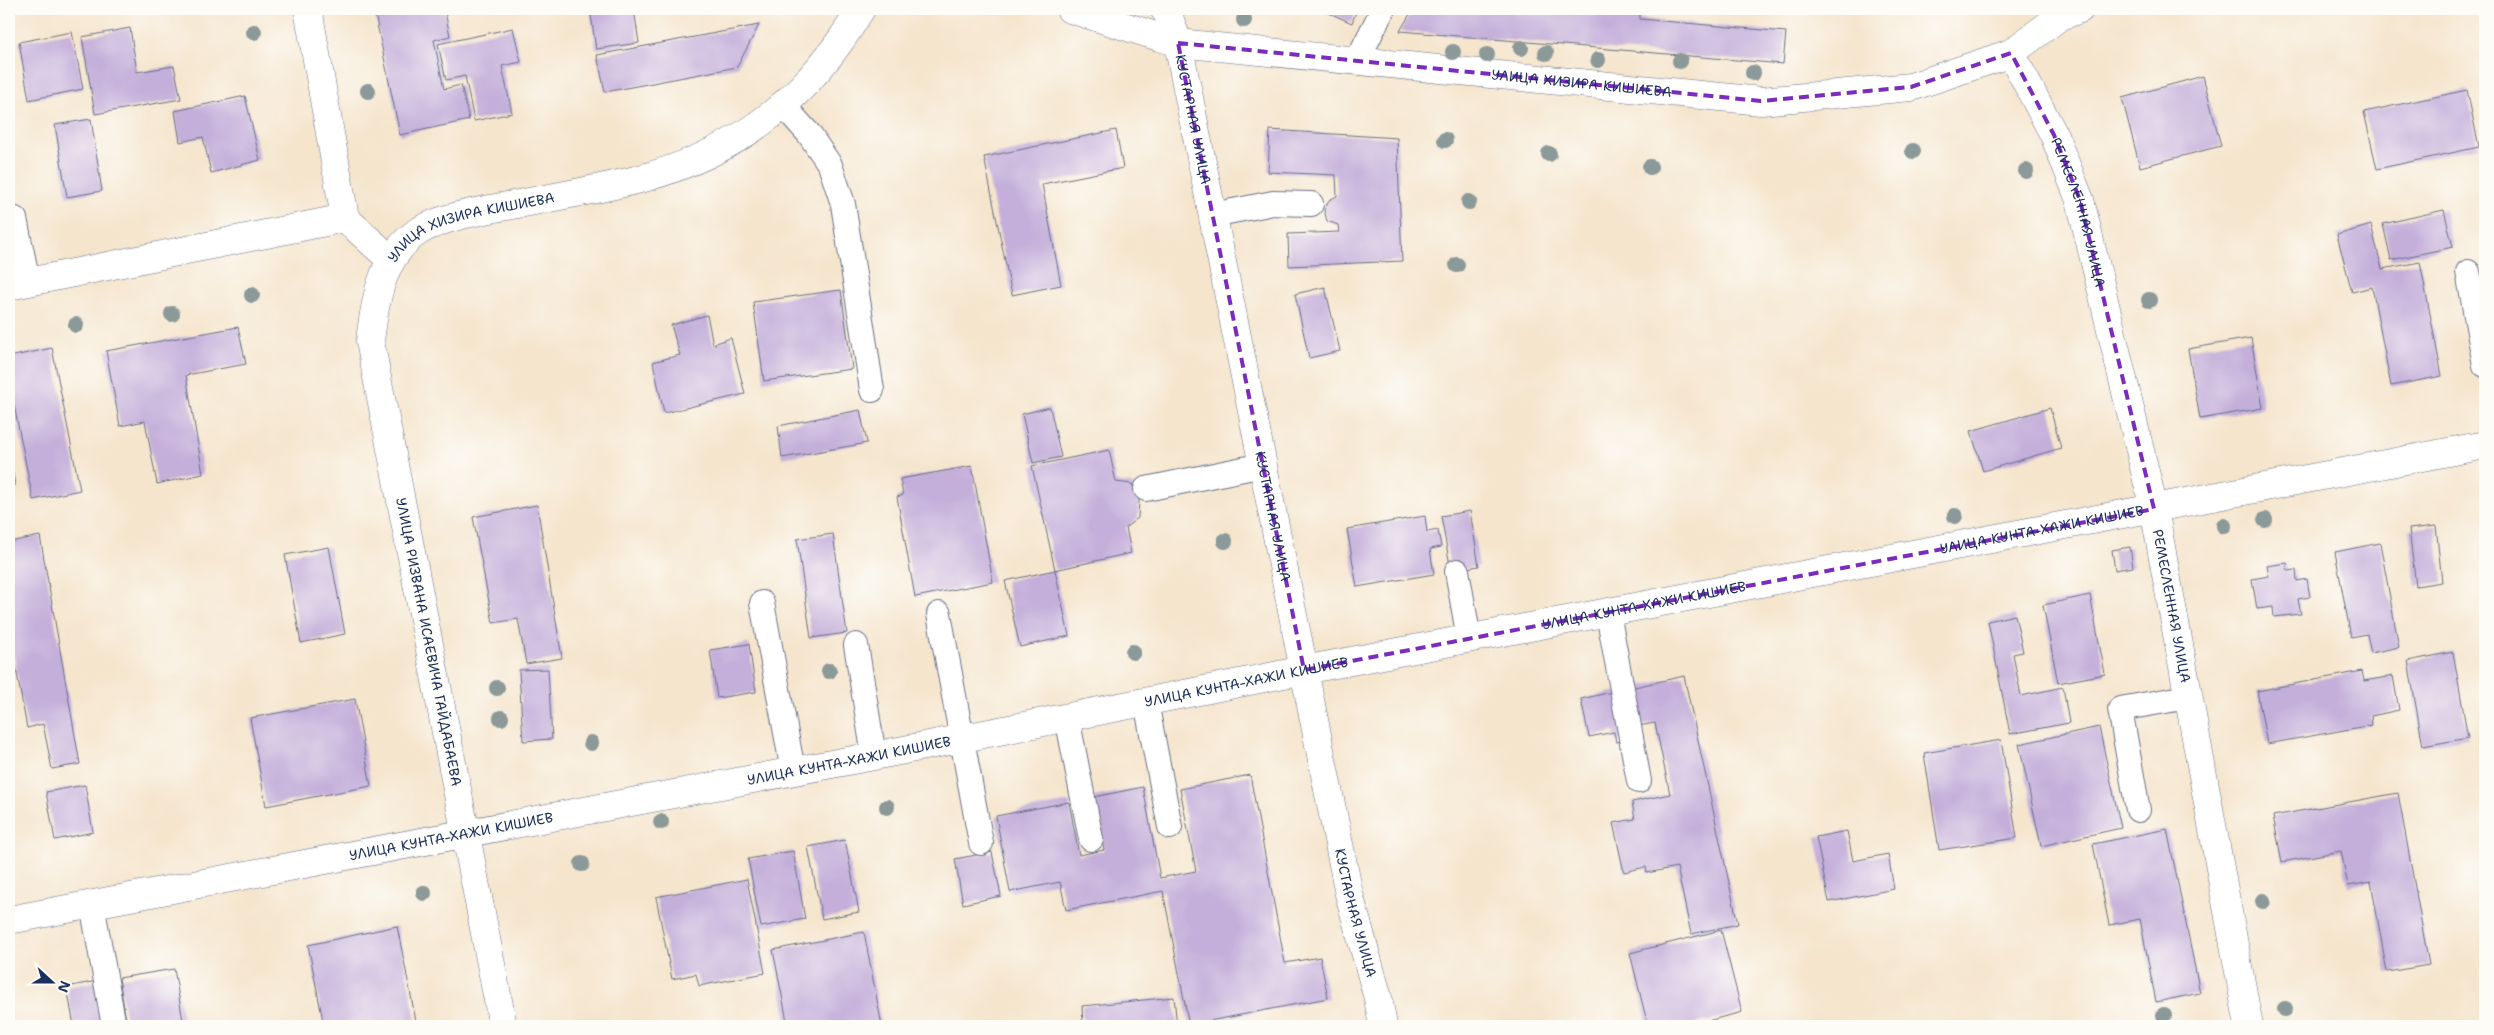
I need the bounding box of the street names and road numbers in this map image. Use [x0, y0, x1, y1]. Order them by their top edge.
street label: КУСТАРНАЯ УЛИЦА [1171, 53, 1215, 186]
street label: УЛИЦА ХИЗИРА КИШИЕВА [1491, 65, 1673, 101]
street label: РЕМЕСЛЕННАЯ УЛИЦА [2047, 135, 2110, 289]
street label: УЛИЦА ХИЗИРА КИШИЕВА [383, 188, 556, 265]
street label: КУСТАРНАЯ УЛИЦА [1251, 450, 1295, 583]
street label: УЛИЦА РИЗВАНА ИСАЕВИЧА ГАЙДАБАЕВА [392, 496, 466, 788]
street label: УЛИЦА КУНТА-ХАЖИ КИШИЕВ [1938, 501, 2145, 558]
street label: РЕМЕСЛЕННАЯ УЛИЦА [2149, 528, 2195, 684]
street label: УЛИЦА КУНТА-ХАЖИ КИШИЕВ [1541, 577, 1747, 633]
street label: УЛИЦА КУНТА-ХАЖИ КИШИЕВ [1143, 653, 1350, 711]
street label: УЛИЦА КУНТА-ХАЖИ КИШИЕВ [746, 732, 952, 789]
street label: УЛИЦА КУНТА-ХАЖИ КИШИЕВ [348, 808, 555, 864]
street label: КУСТАРНАЯ УЛИЦА [1331, 847, 1381, 979]

